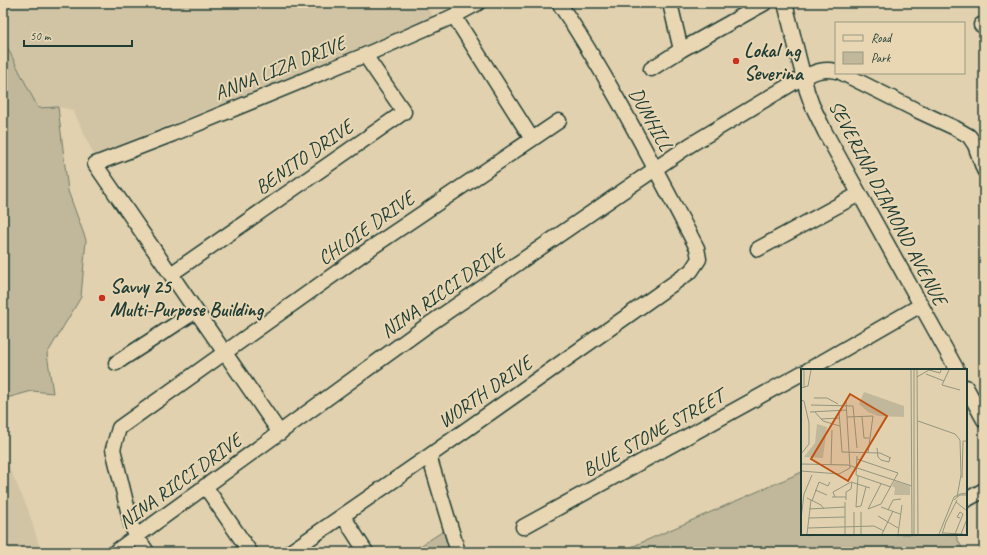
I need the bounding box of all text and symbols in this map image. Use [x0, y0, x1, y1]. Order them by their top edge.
scale bar [24, 22, 132, 48]
legend [835, 22, 965, 74]
text: 50 m [30, 28, 52, 44]
street label: ANNA LIZA DRIVE [211, 29, 352, 106]
text: Road [871, 30, 893, 46]
place label: Lokal ng Severina [744, 38, 805, 86]
text: Park [871, 50, 892, 66]
marker: Lokal ng Severina [731, 56, 741, 66]
street label: DUNHILL [623, 83, 679, 155]
street label: SEVERINA DIAMOND AVENUE [823, 96, 954, 313]
street label: BENITO DRIVE [250, 112, 360, 200]
street label: CHLOIE DRIVE [313, 184, 422, 270]
street label: NINA RICCI DRIVE [376, 237, 513, 343]
place label: Savvy 25 Multi-Purpose Building [110, 274, 265, 322]
marker: Savvy 25 Multi-Purpose Building [97, 293, 107, 303]
street label: WORTH DRIVE [433, 349, 539, 434]
inset map [801, 369, 967, 535]
street label: BLUE STONE STREET [578, 381, 732, 482]
street label: NINA RICCI DRIVE [113, 426, 249, 534]

